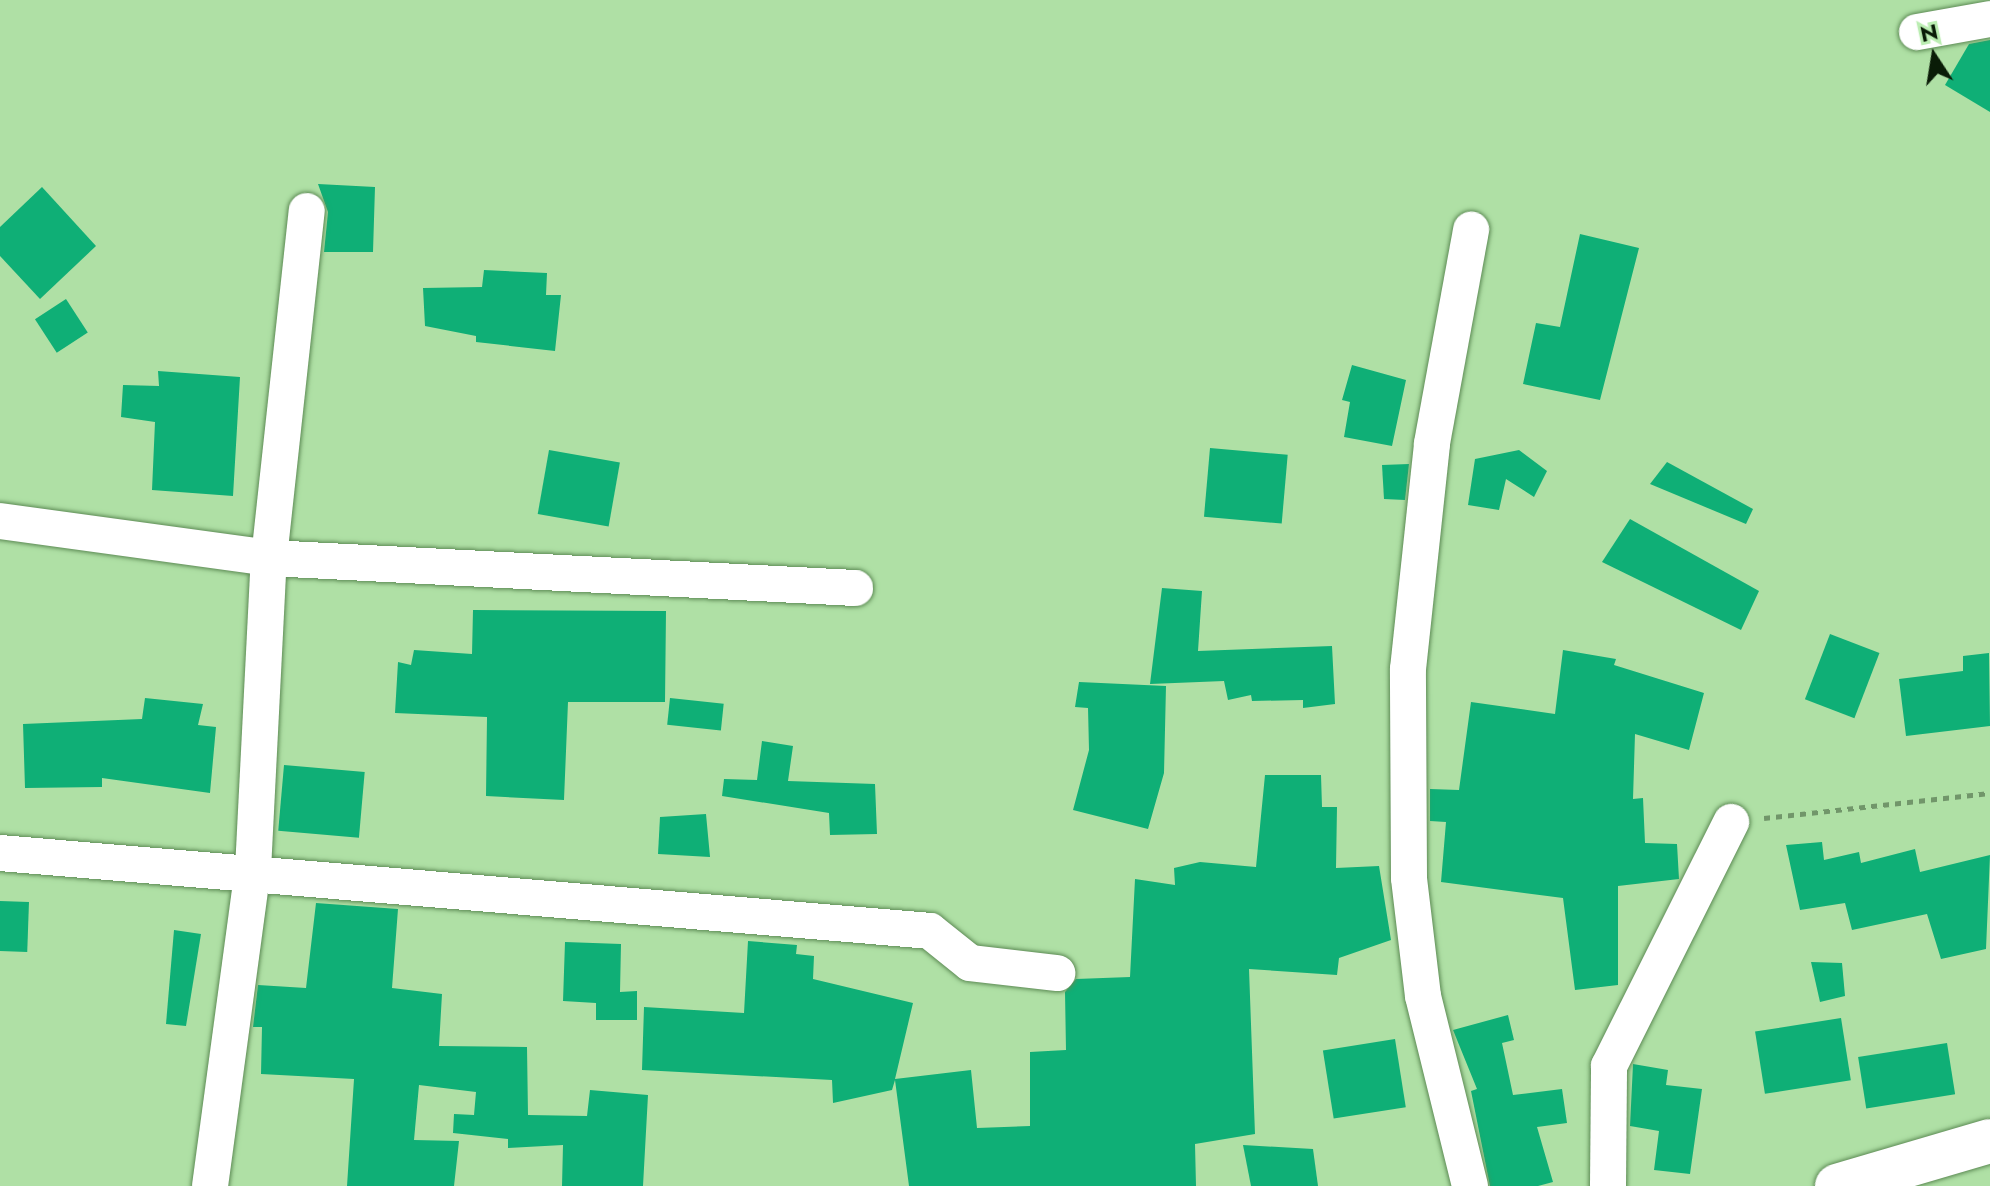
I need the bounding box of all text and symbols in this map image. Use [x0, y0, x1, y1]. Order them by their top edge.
text: N [1917, 15, 1941, 50]
north arrow [1894, 16, 1974, 96]

